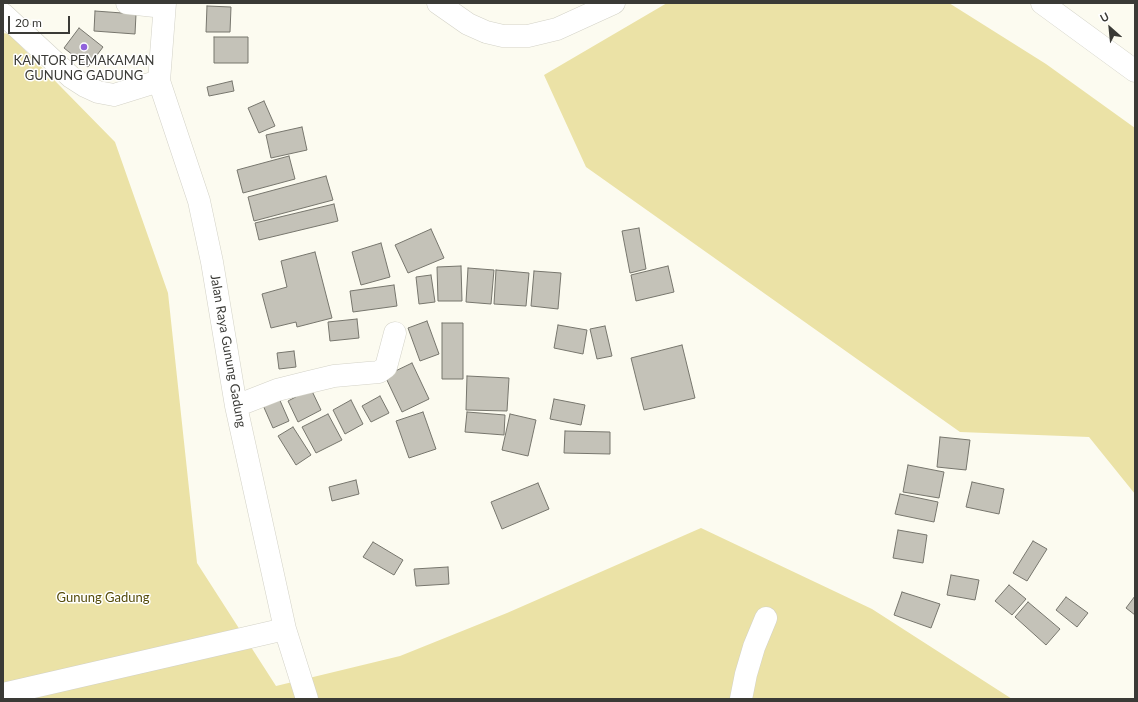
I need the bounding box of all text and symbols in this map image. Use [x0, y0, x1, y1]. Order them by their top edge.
scale bar [10, 8, 72, 34]
north arrow [1090, 8, 1130, 48]
text: U [1098, 9, 1111, 25]
text: 20 m [15, 15, 42, 30]
marker: KANTOR PEMAKAMAN GUNUNG GADUNG [79, 42, 89, 52]
place label: KANTOR PEMAKAMAN GUNUNG GADUNG [14, 53, 154, 84]
street label: Jalan Raya Gunung Gadung [207, 273, 249, 429]
park label: Gunung Gadung [57, 590, 149, 606]

